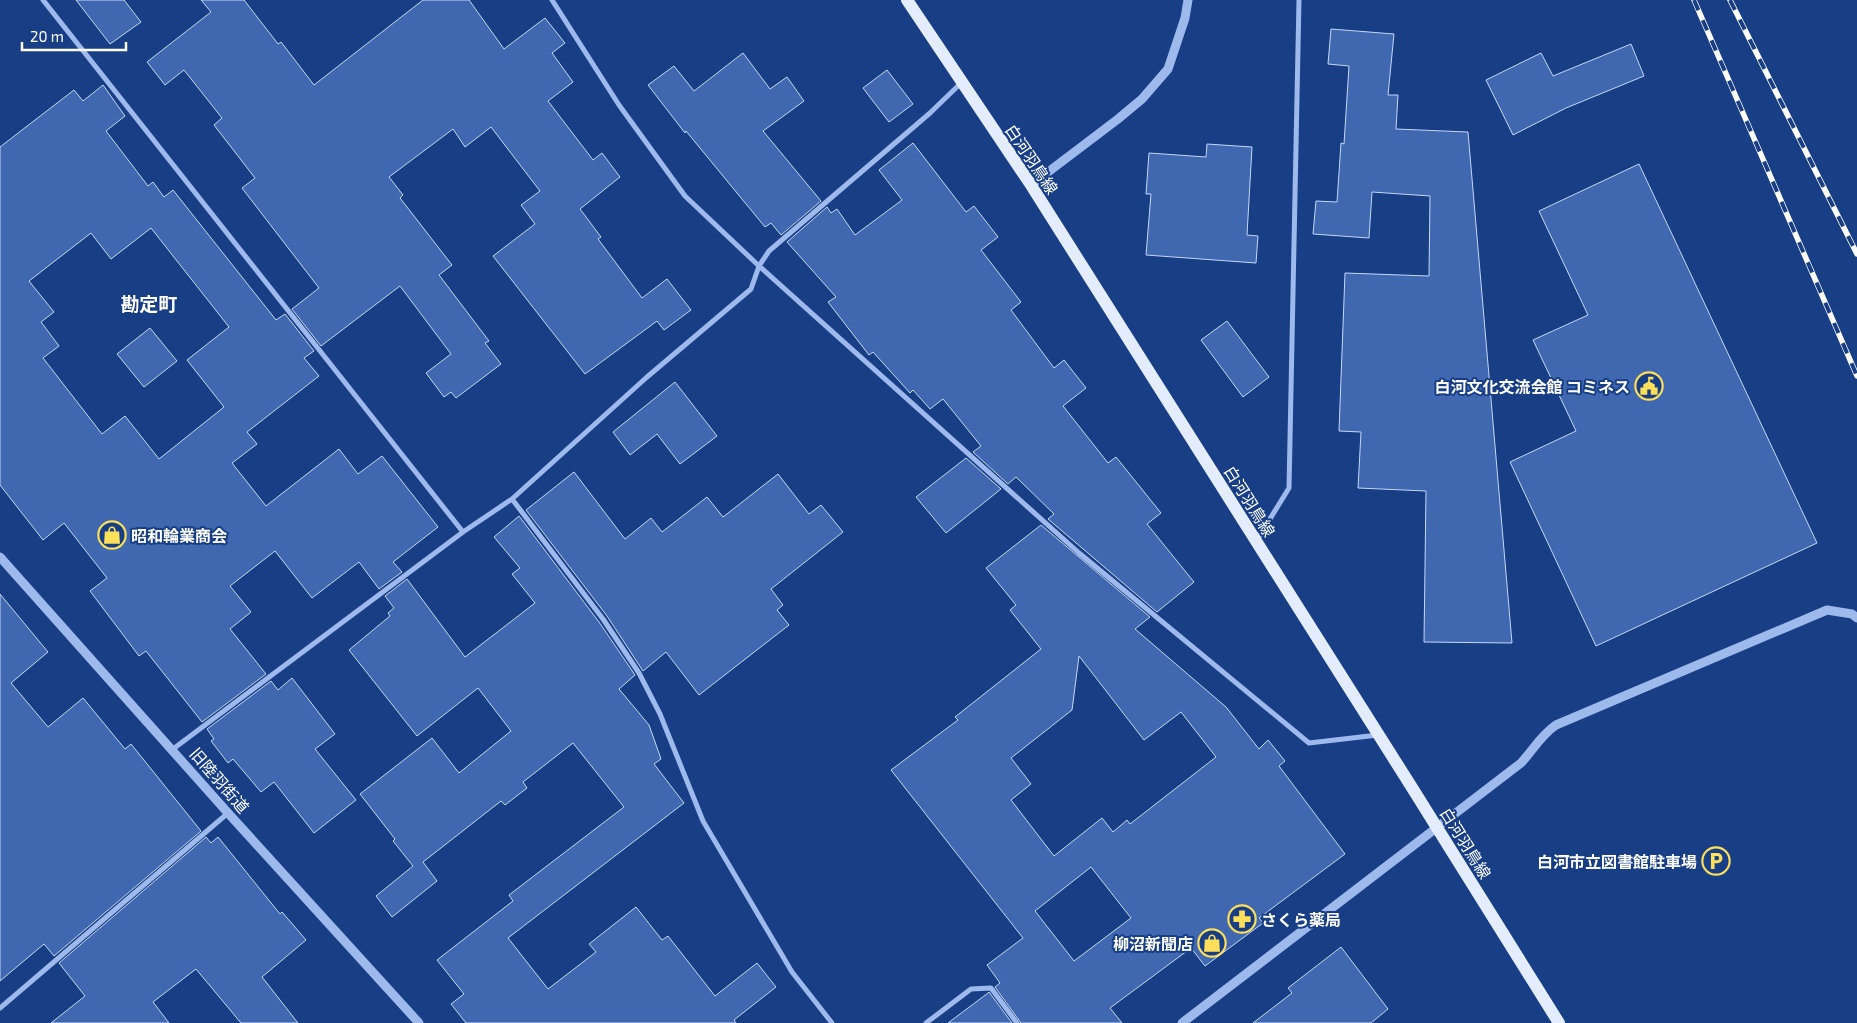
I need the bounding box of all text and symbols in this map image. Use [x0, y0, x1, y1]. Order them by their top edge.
scale bar [22, 20, 126, 52]
text: 20 m [30, 27, 64, 45]
street label: 白河羽鳥線 [1002, 121, 1062, 197]
district label: 勘定町 [120, 292, 178, 315]
public building icon: 白河文化交流会館 コミネス [1634, 371, 1664, 401]
place label: 白河文化交流会館 コミネス [1435, 377, 1630, 396]
street label: 白河羽鳥線 [1221, 462, 1279, 540]
shop icon: 昭和輪業商会 [97, 520, 127, 550]
place label: 昭和輪業商会 [131, 526, 227, 545]
street label: 旧陸羽街道 [187, 744, 253, 816]
street label: 白河羽鳥線 [1437, 804, 1495, 882]
parking icon: 白河市立図書館駐車場 [1701, 846, 1731, 876]
place label: 白河市立図書館駐車場 [1537, 852, 1697, 871]
pharmacy icon: さくら薬局 [1227, 904, 1257, 934]
place label: さくら薬局 [1261, 910, 1341, 929]
shop icon: 柳沼新聞店 [1197, 928, 1227, 958]
place label: 柳沼新聞店 [1113, 934, 1193, 953]

